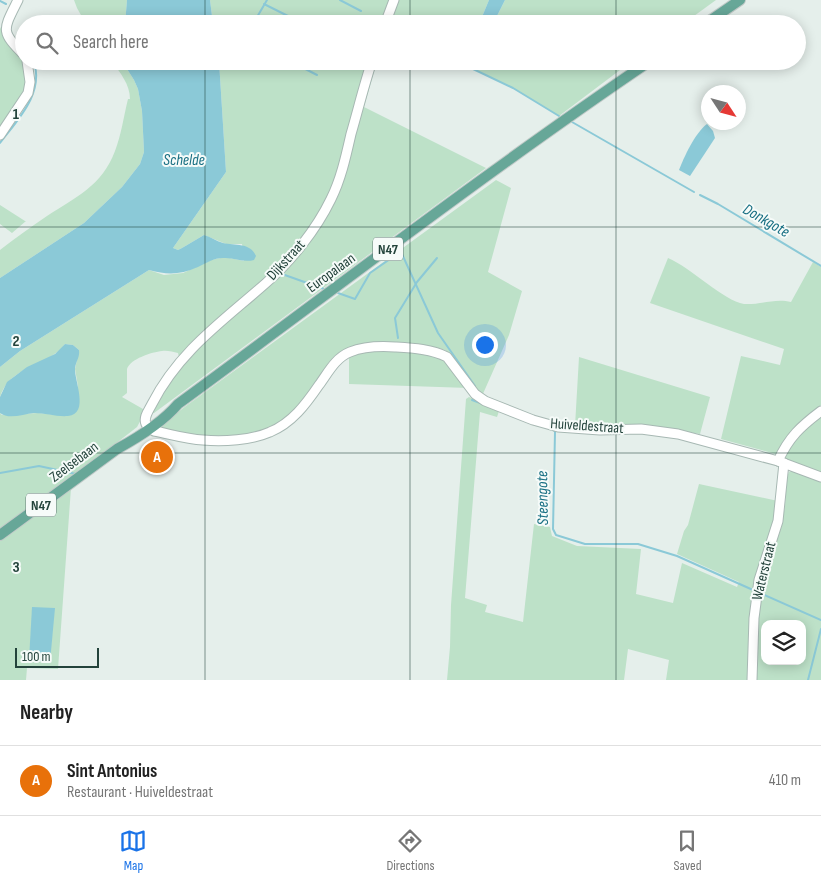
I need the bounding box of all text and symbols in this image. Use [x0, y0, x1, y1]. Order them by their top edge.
search box [15, 15, 806, 70]
icon: search [33, 29, 61, 57]
text: Search here [73, 31, 149, 54]
north arrow [701, 85, 746, 130]
text: 1 [13, 105, 20, 124]
water label: Schelde [163, 151, 205, 170]
water label: Donkgote [739, 200, 793, 242]
street label: Dijkstraat [263, 235, 310, 284]
road number: N47 [373, 238, 403, 260]
street label: Europalaan [303, 249, 359, 297]
text: 2 [12, 332, 20, 351]
your location [472, 332, 498, 358]
street label: Huiveldestraat [550, 414, 625, 438]
street label: Zeelsebaan [46, 437, 102, 487]
pin: A [141, 438, 173, 476]
water label: Steengote [533, 471, 553, 525]
road number: N47 [26, 494, 56, 516]
street label: Waterstraat [748, 539, 781, 602]
text: 3 [12, 558, 20, 577]
map controls [761, 620, 806, 665]
button: layers [761, 620, 806, 665]
scale bar [15, 645, 99, 668]
text: 100 m [22, 648, 51, 665]
text: Nearby [20, 700, 73, 725]
text: Sint Antonius [67, 760, 157, 783]
text: A [32, 771, 40, 790]
text: 410 m [769, 771, 801, 790]
text: Restaurant · Huiveldestraat [67, 783, 213, 802]
tab: Map [119, 827, 147, 874]
tab: Directions [386, 827, 435, 874]
tab: Saved [673, 827, 702, 874]

